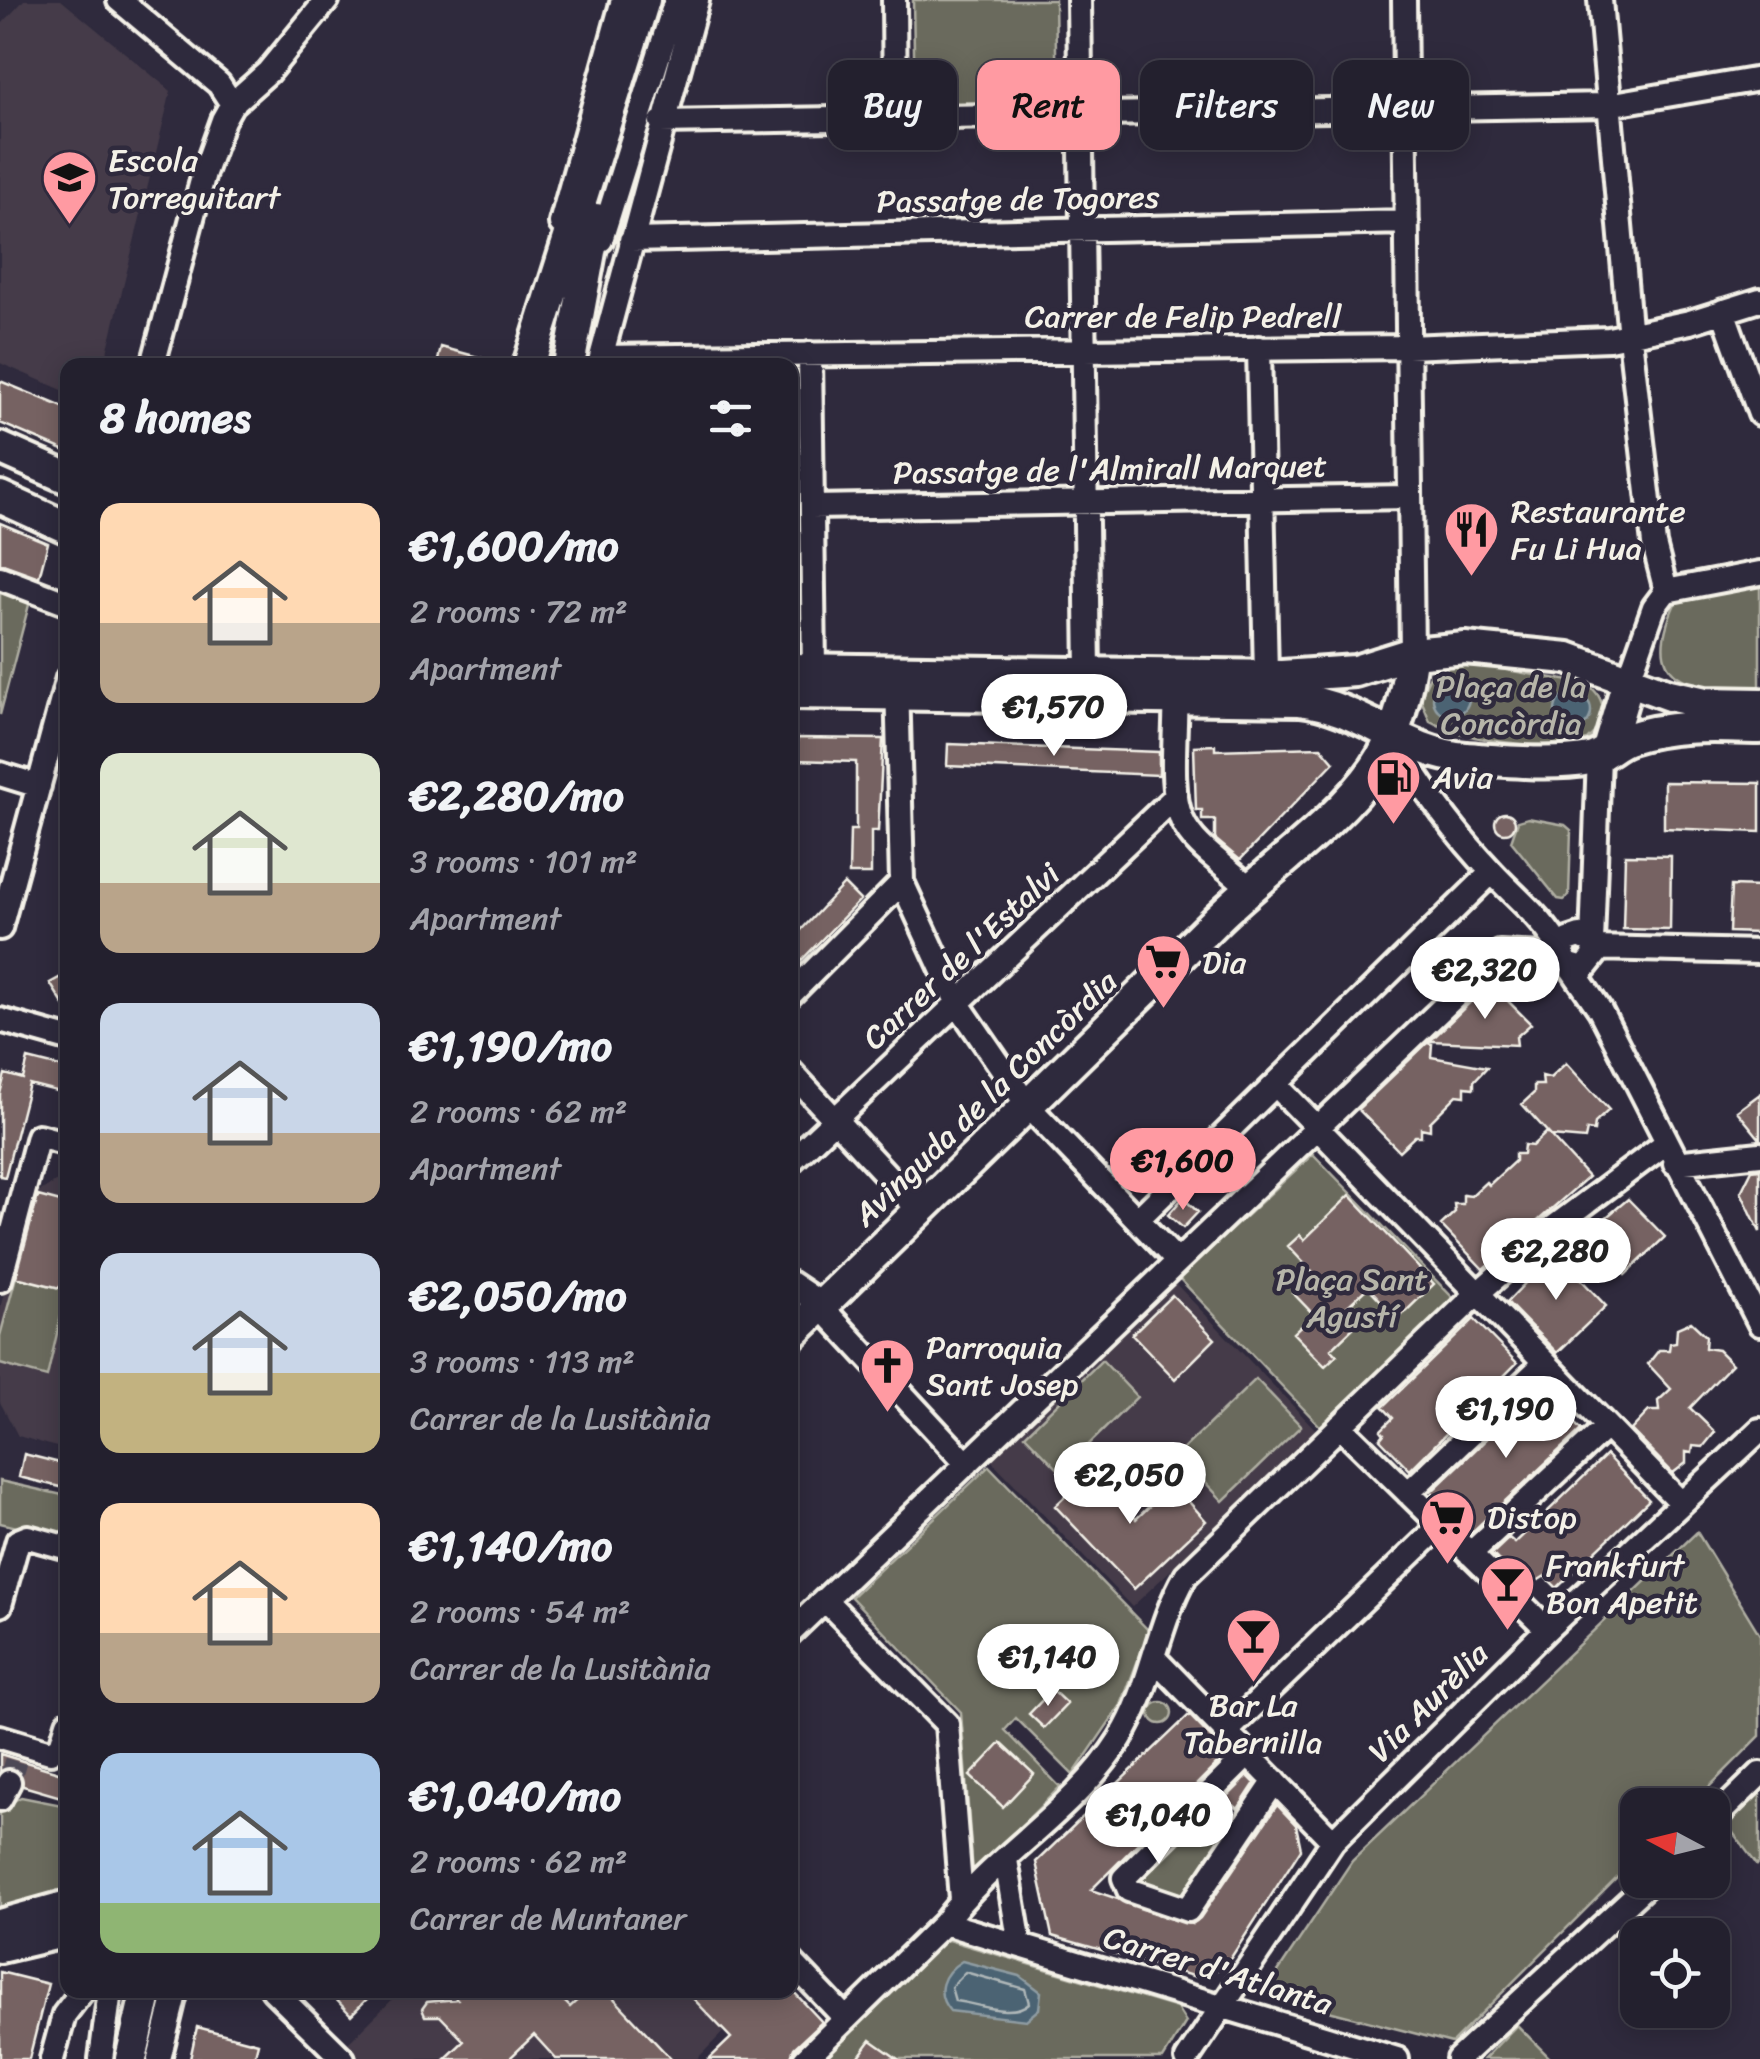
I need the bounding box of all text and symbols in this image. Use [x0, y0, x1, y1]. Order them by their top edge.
chip: Buy [828, 60, 957, 150]
chip: Rent [977, 60, 1120, 150]
chip: Filters [1140, 60, 1313, 150]
chip: New [1333, 60, 1469, 150]
place label: Escola Torreguitart [108, 132, 281, 226]
school or university icon: Escola Torreguitart [39, 148, 99, 227]
street label: Passatge de Togores [876, 169, 1160, 230]
street label: Carrer de Felip Pedrell [1025, 288, 1342, 345]
text: 8 homes [100, 381, 251, 455]
icon: filters [703, 391, 758, 446]
street label: Passatge de l'Almirall Marquet [892, 437, 1328, 502]
place label: Restaurante Fu Li Hua [1511, 483, 1686, 577]
restaurant icon: Restaurante Fu Li Hua [1442, 499, 1502, 578]
text: €1,600/mo [410, 509, 619, 583]
icon: home [180, 543, 300, 663]
text: 2 rooms · 72 m² [410, 583, 628, 640]
text: Apartment [410, 640, 561, 697]
park label: Plaça de la Concòrdia [1436, 658, 1586, 752]
pin: €1,570 [973, 674, 1135, 759]
text: €1,570 [1003, 678, 1105, 735]
fuel station icon: Avia [1363, 747, 1423, 826]
place label: Avia [1431, 749, 1494, 806]
text: €2,280/mo [410, 759, 624, 833]
icon: home [180, 793, 300, 913]
text: 3 rooms · 101 m² [410, 833, 638, 890]
street label: Carrer de l'Estalvi [848, 848, 1075, 1064]
text: Apartment [410, 890, 561, 947]
supermarket icon: Dia [1133, 932, 1193, 1011]
place label: Dia [1202, 934, 1247, 991]
pin: €2,320 [1404, 937, 1566, 1022]
text: €2,320 [1433, 941, 1537, 998]
street label: Avinguda de la Concòrdia [838, 955, 1132, 1242]
text: €1,190/mo [410, 1009, 612, 1083]
icon: home [180, 1043, 300, 1163]
text: 2 rooms · 62 m² [410, 1083, 627, 1140]
pin: €1,600 [1102, 1128, 1264, 1213]
text: €1,600 [1132, 1132, 1234, 1189]
text: Apartment [410, 1140, 561, 1197]
pin: €2,280 [1475, 1218, 1637, 1303]
text: €2,280 [1503, 1222, 1609, 1279]
park label: Plaça Sant Agustí [1276, 1251, 1428, 1345]
text: €2,050/mo [410, 1259, 627, 1333]
icon: home [180, 1293, 300, 1413]
place label: Parroquia Sant Josep [926, 1319, 1079, 1413]
text: 3 rooms · 113 m² [410, 1333, 635, 1390]
church icon: Parroquia Sant Josep [857, 1335, 917, 1414]
pin: €1,190 [1425, 1376, 1587, 1461]
text: €1,190 [1457, 1380, 1555, 1437]
text: Carrer de la Lusitània [410, 1390, 710, 1447]
pin: €2,050 [1049, 1442, 1211, 1527]
text: €2,050 [1076, 1446, 1184, 1503]
supermarket icon: Distop [1418, 1487, 1478, 1566]
place label: Distop [1487, 1489, 1577, 1546]
text: €1,140/mo [410, 1509, 612, 1583]
place label: Frankfurt Bon Apetit [1546, 1537, 1698, 1631]
icon: home [180, 1543, 300, 1663]
bar icon: Frankfurt Bon Apetit [1477, 1553, 1537, 1632]
text: 2 rooms · 54 m² [410, 1583, 630, 1640]
bar icon: Bar La Tabernilla [1223, 1606, 1283, 1685]
pin: €1,140 [967, 1624, 1129, 1709]
street label: Via Aurèlia [1354, 1627, 1504, 1777]
text: €1,140 [999, 1628, 1097, 1685]
text: Carrer de la Lusitània [410, 1640, 710, 1697]
place label: Bar La Tabernilla [1184, 1677, 1322, 1771]
text: €1,040/mo [410, 1759, 621, 1833]
pin: €1,040 [1078, 1782, 1240, 1867]
text: €1,040 [1107, 1786, 1211, 1843]
north arrow [1620, 1788, 1730, 1898]
map controls [1620, 1788, 1730, 2028]
icon: home [180, 1793, 300, 1913]
text: 2 rooms · 62 m² [410, 1833, 627, 1890]
text: Carrer de Muntaner [410, 1890, 686, 1947]
street label: Carrer d'Atlanta [1096, 1909, 1340, 2033]
button: locate [1620, 1918, 1730, 2028]

